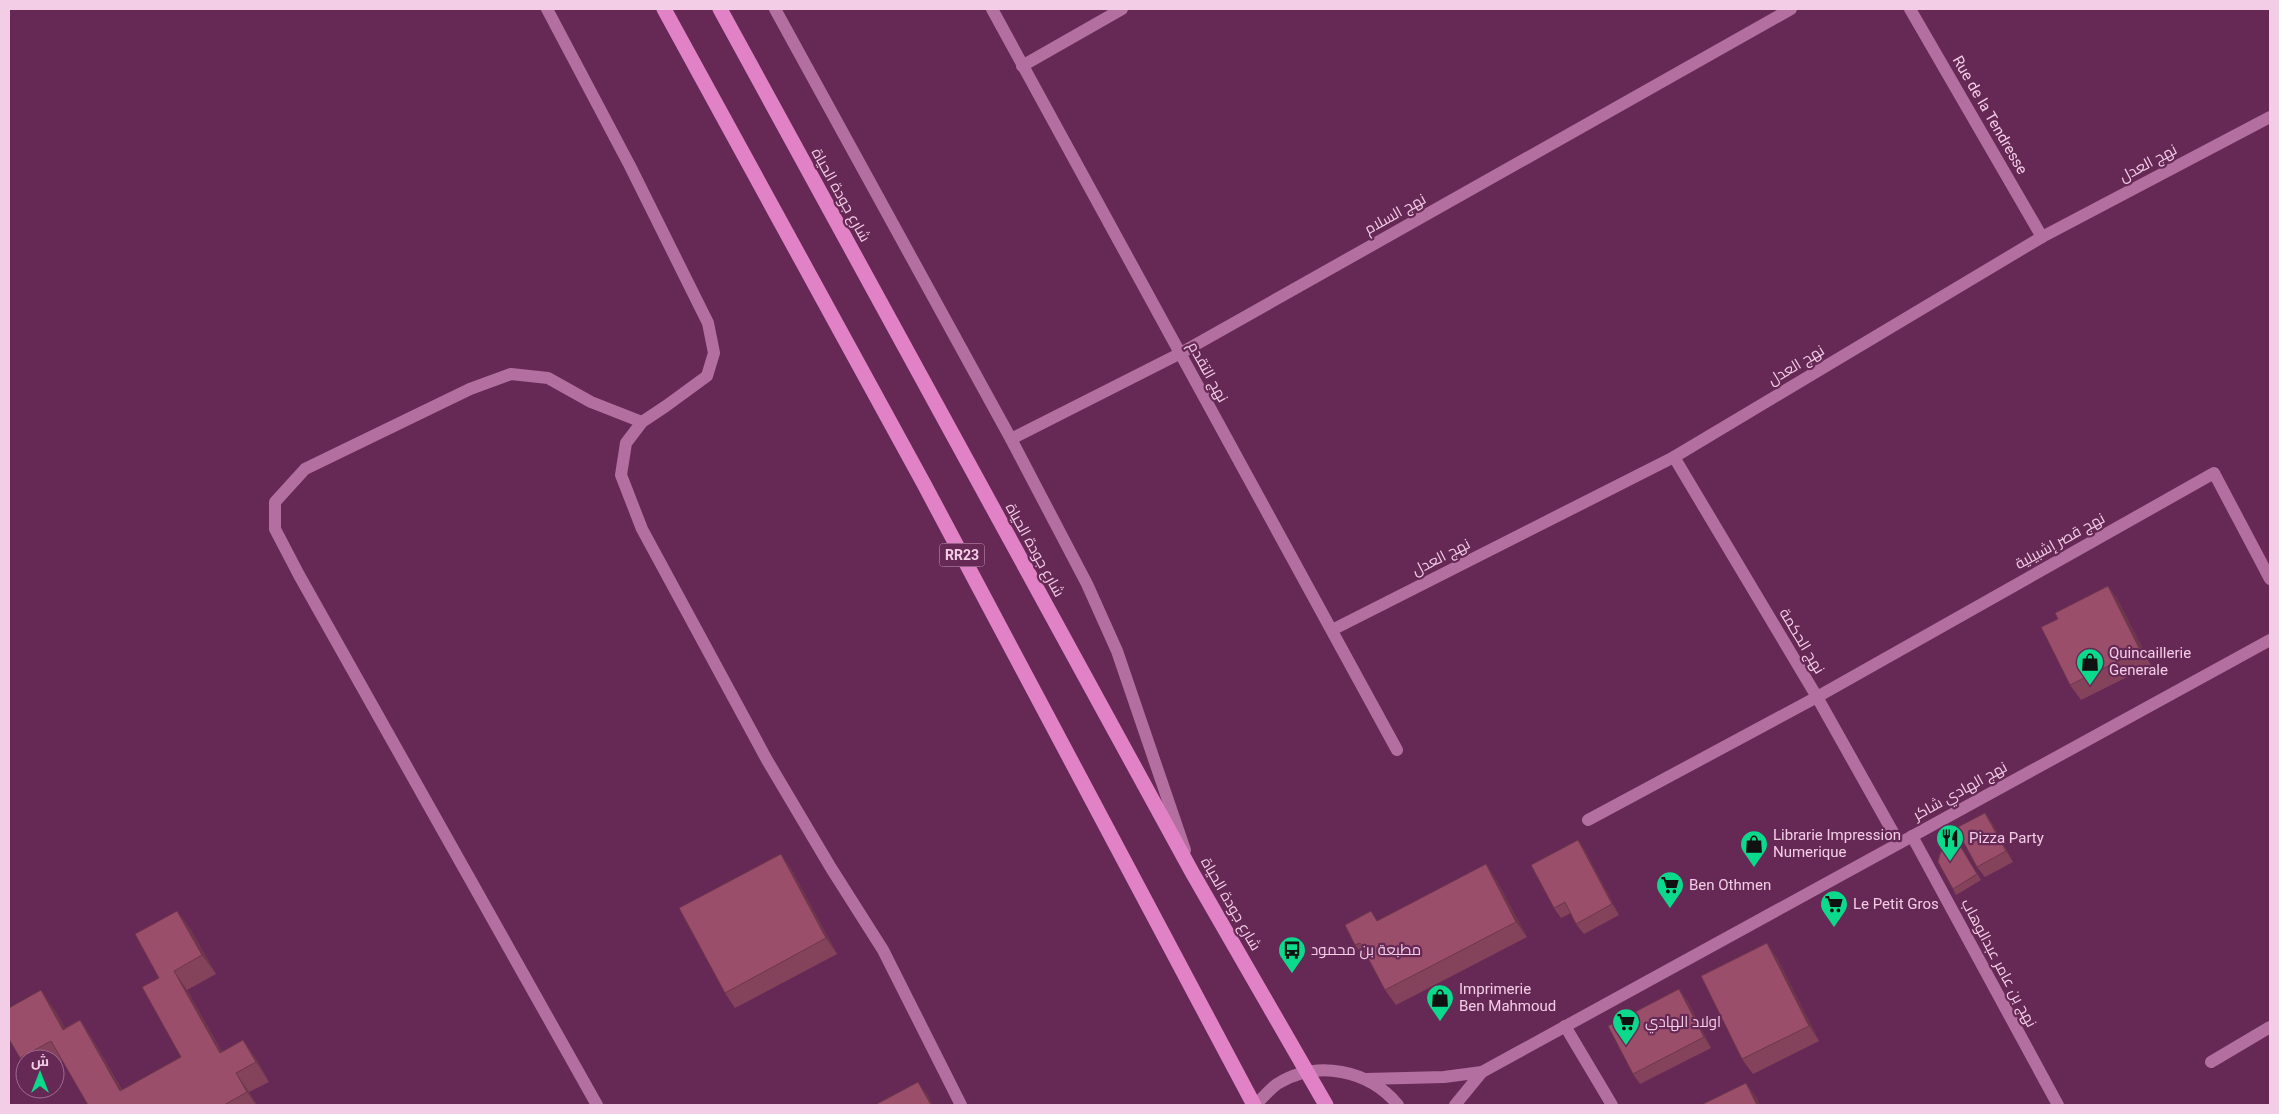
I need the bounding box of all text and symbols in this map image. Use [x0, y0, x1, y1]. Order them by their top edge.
street label: Rue de la Tendresse [1949, 53, 2031, 177]
street label: نهج العدل [2116, 140, 2181, 187]
street label: شارع جودة الحياة [806, 145, 874, 246]
street label: نهج السلام [1361, 190, 1430, 240]
street label: نهج التقدم [1182, 339, 1232, 406]
street label: نهج العدل [1764, 341, 1829, 391]
street label: شارع جودة الحياة [1000, 500, 1068, 601]
street label: نهج قصر إشبيلية [2012, 509, 2109, 575]
street label: نهج العدل [1409, 535, 1474, 581]
road number: RR23 [940, 544, 984, 566]
street label: نهج الحكمة [1774, 605, 1828, 678]
place label: Quincaillerie Generale [2109, 644, 2191, 679]
shop icon: Quincaillerie Generale [2075, 647, 2105, 686]
street label: نهج الهادي شاكر [1909, 758, 2012, 827]
restaurant icon: Pizza Party [1935, 823, 1965, 862]
place label: Librarie Impression Numerique [1773, 826, 1901, 861]
shop icon: Librarie Impression Numerique [1739, 829, 1769, 868]
place label: Pizza Party [1969, 829, 2044, 847]
street label: شارع جودة الحياة [1195, 854, 1265, 955]
supermarket icon: Ben Othmen [1655, 870, 1685, 909]
place label: Ben Othmen [1689, 876, 1771, 894]
supermarket icon: Le Petit Gros [1819, 889, 1849, 928]
place label: Le Petit Gros [1853, 895, 1939, 913]
street label: نهج بن عامر عبدالوهاب [1956, 896, 2040, 1031]
bus stop icon: مطبعة بن محمود [1277, 935, 1307, 974]
place label: مطبعة بن محمود [1311, 941, 1421, 960]
place label: Imprimerie Ben Mahmoud [1459, 980, 1556, 1015]
shop icon: Imprimerie Ben Mahmoud [1425, 983, 1455, 1022]
supermarket icon: اولاد الهادي [1611, 1007, 1641, 1046]
place label: اولاد الهادي [1645, 1013, 1721, 1034]
north arrow [15, 1049, 65, 1099]
text: ش [31, 1053, 49, 1070]

